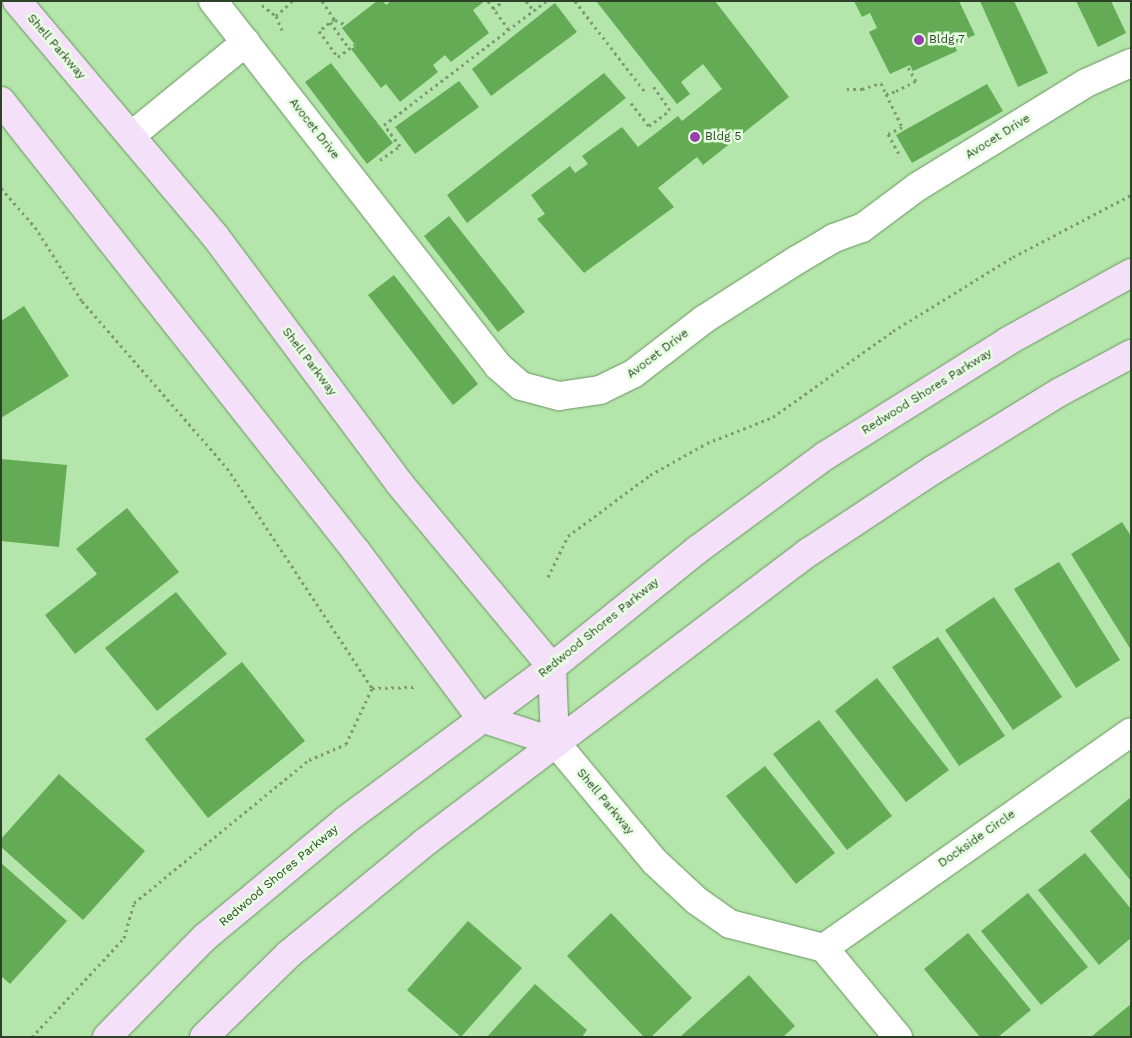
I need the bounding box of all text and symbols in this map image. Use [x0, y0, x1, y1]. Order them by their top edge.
street label: Shell Parkway [24, 11, 88, 83]
place label: Bldg 7 [929, 33, 965, 47]
marker: Bldg 7 [913, 34, 925, 46]
street label: Avocet Drive [286, 96, 342, 162]
street label: Avocet Drive [963, 111, 1033, 163]
place label: Bldg 5 [705, 130, 741, 144]
marker: Bldg 5 [689, 131, 701, 143]
street label: Shell Parkway [279, 325, 339, 399]
street label: Avocet Drive [624, 326, 692, 382]
street label: Redwood Shores Parkway [859, 346, 995, 438]
street label: Redwood Shores Parkway [536, 575, 662, 681]
street label: Shell Parkway [573, 766, 637, 838]
street label: Dockside Circle [936, 807, 1018, 871]
street label: Redwood Shores Parkway [217, 822, 341, 930]

